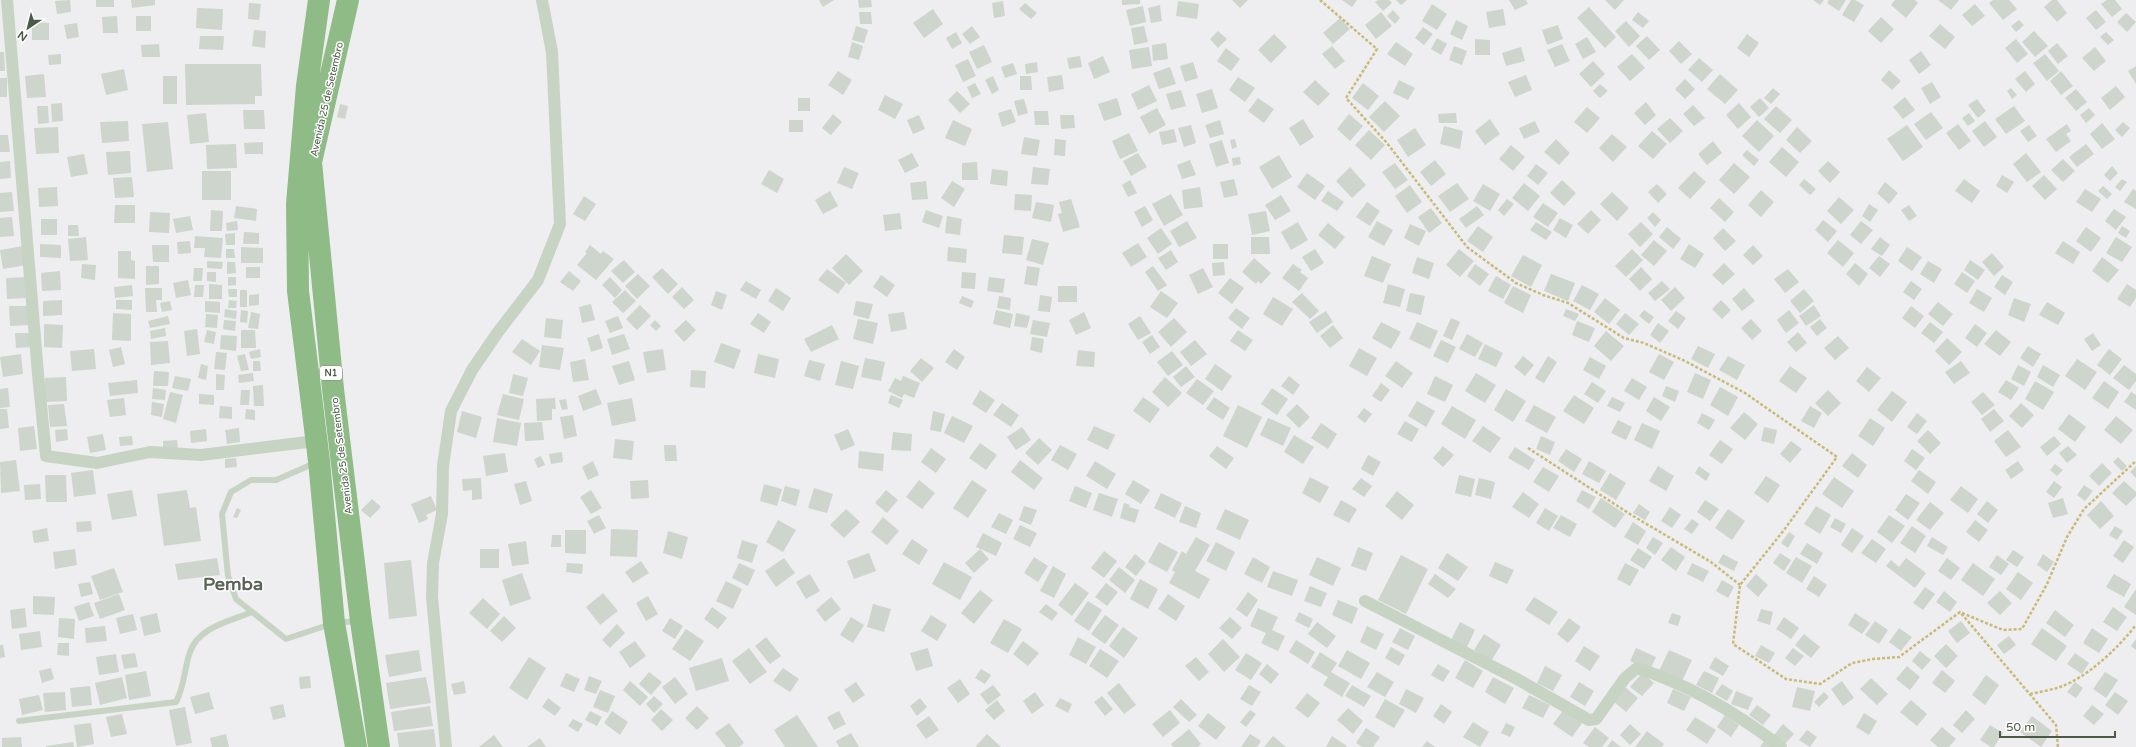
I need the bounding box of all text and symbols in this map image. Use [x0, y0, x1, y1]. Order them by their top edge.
north arrow [8, 8, 48, 48]
text: N [15, 28, 30, 44]
street label: Avenida 25 de Setembro [308, 41, 346, 158]
road number: N1 [320, 366, 342, 380]
street label: Avenida 25 de Setembro [329, 397, 355, 515]
district label: Pemba [203, 573, 263, 595]
scale bar [2000, 713, 2115, 739]
text: 50 m [2006, 720, 2035, 734]

